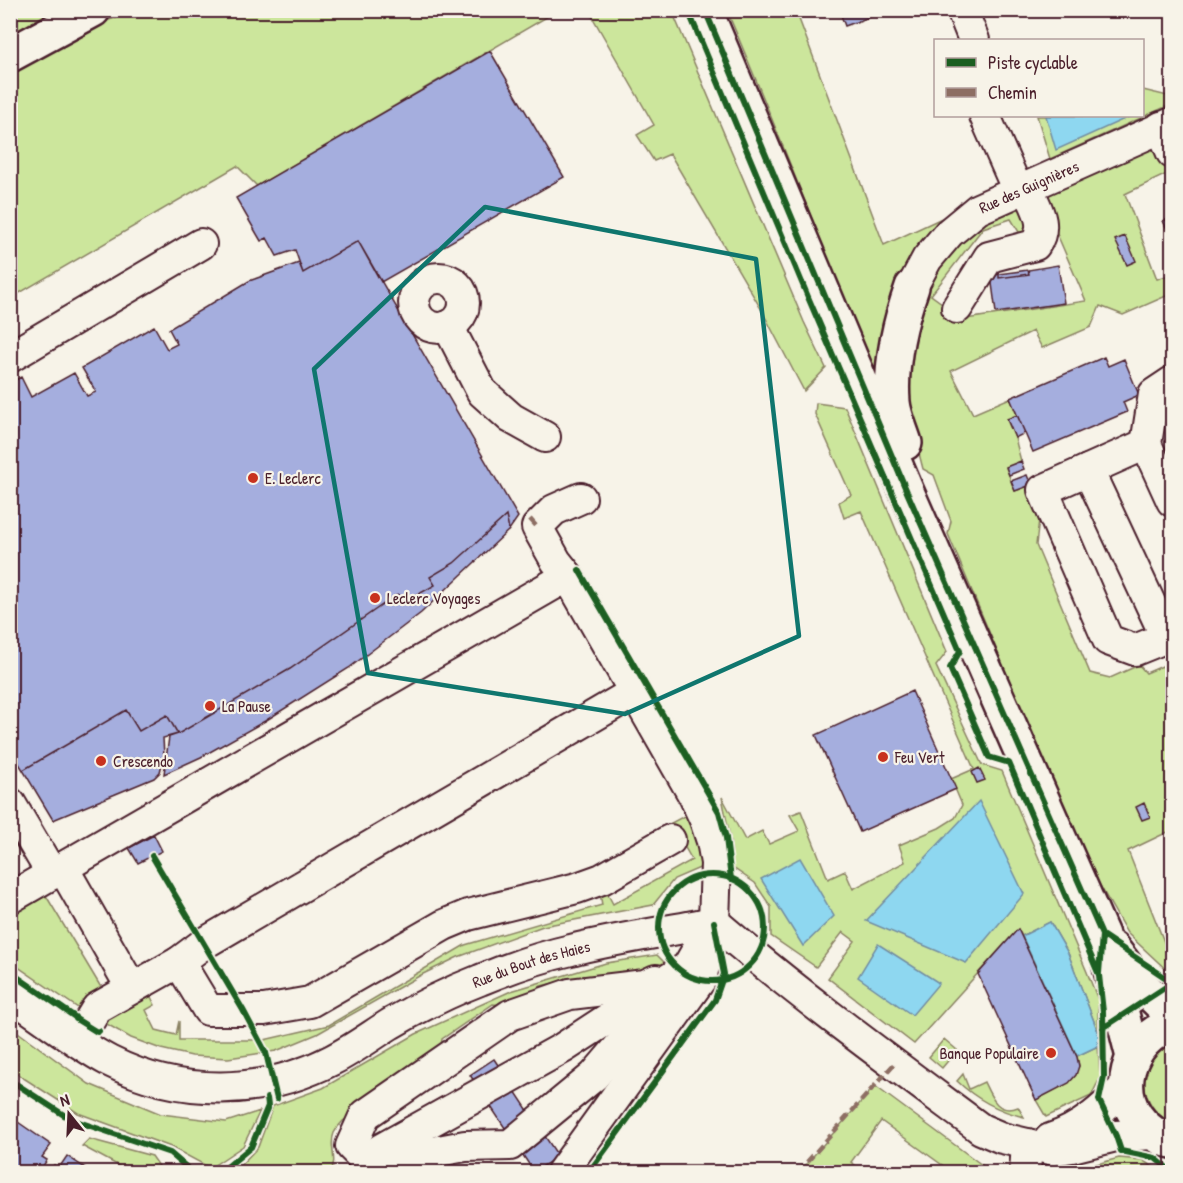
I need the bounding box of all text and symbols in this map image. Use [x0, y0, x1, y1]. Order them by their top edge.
legend [934, 39, 1144, 117]
text: Piste cyclable [988, 50, 1078, 75]
text: Chemin [988, 80, 1037, 105]
street label: Rue des Guignières [975, 155, 1082, 218]
place label: E. Leclerc [265, 467, 321, 489]
marker: E. Leclerc [246, 471, 260, 485]
place label: Leclerc Voyages [387, 587, 480, 609]
marker: Leclerc Voyages [368, 591, 382, 605]
place label: La Pause [222, 695, 271, 717]
marker: La Pause [203, 699, 217, 713]
place label: Feu Vert [894, 746, 945, 768]
place label: Crescendo [113, 750, 174, 772]
marker: Feu Vert [876, 750, 890, 764]
marker: Crescendo [94, 754, 108, 768]
street label: Rue du Bout des Haies [469, 935, 592, 993]
place label: Banque Populaire [939, 1042, 1040, 1064]
marker: Banque Populaire [1044, 1046, 1058, 1060]
north arrow [39, 1084, 99, 1144]
text: N [57, 1088, 72, 1112]

